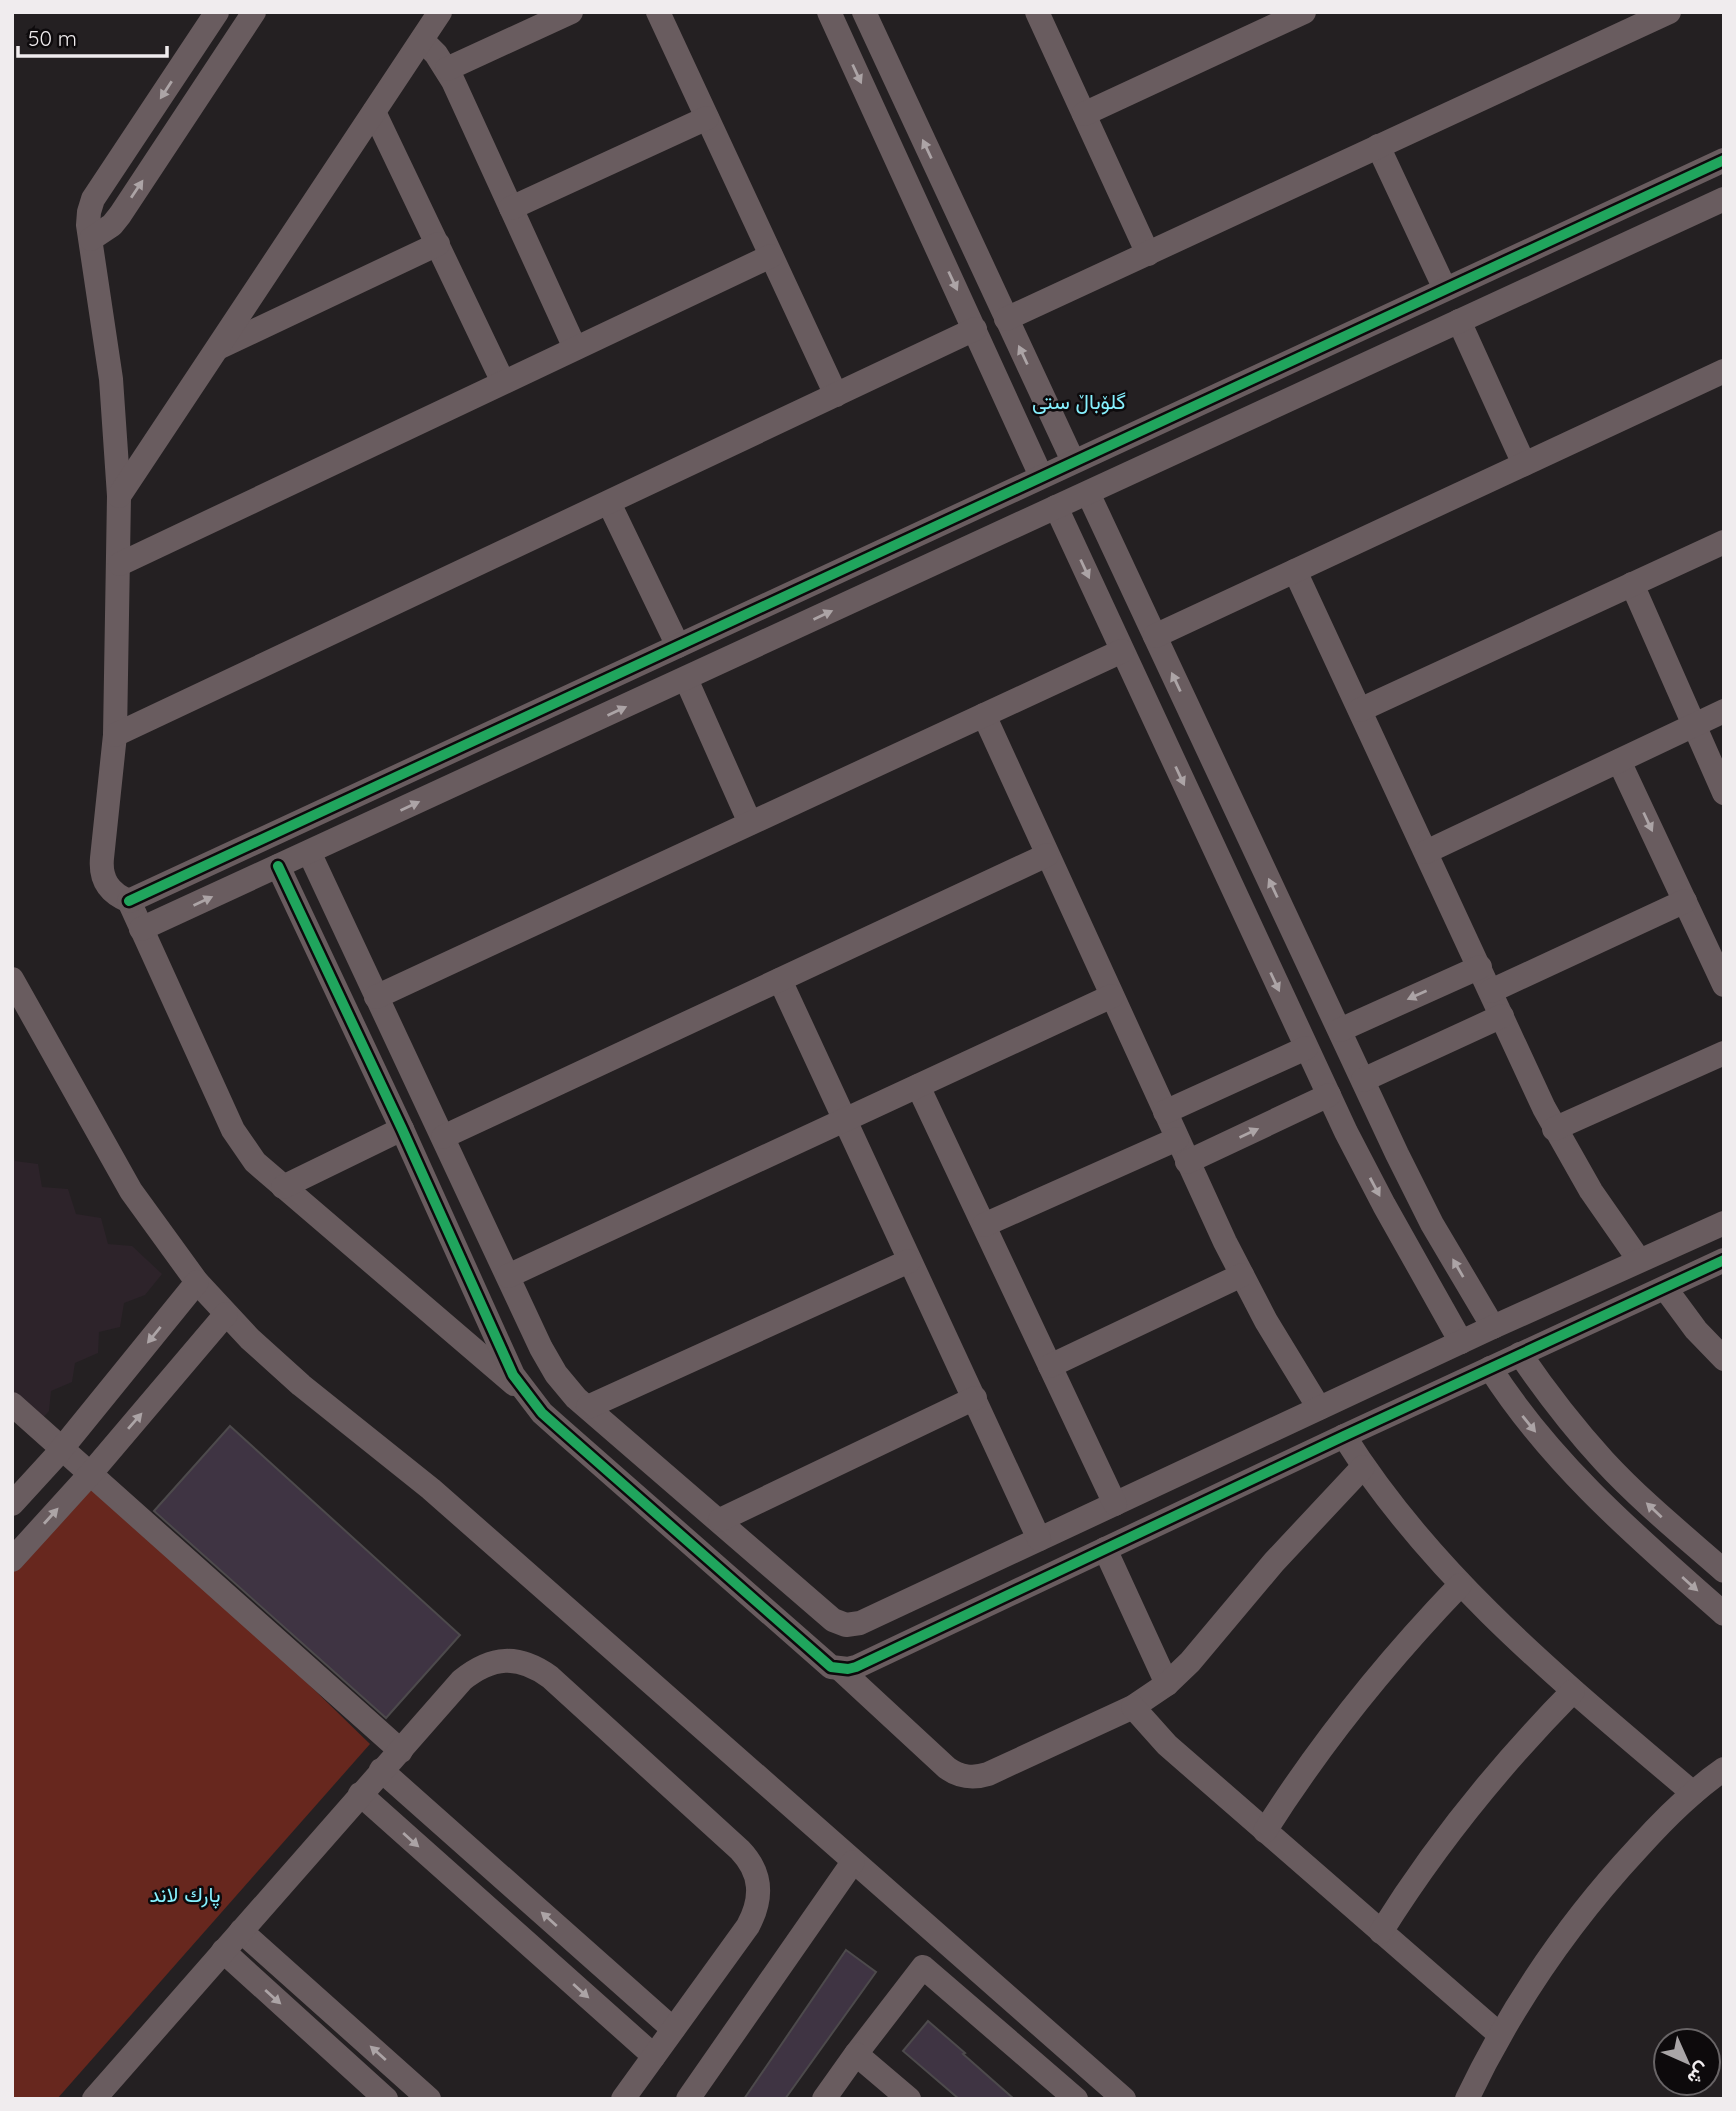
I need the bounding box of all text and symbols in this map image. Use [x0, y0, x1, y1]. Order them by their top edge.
scale bar [18, 14, 166, 58]
text: 50 m [28, 25, 77, 51]
one-way arrow [851, 64, 863, 84]
one-way arrow [159, 80, 172, 99]
one-way arrow [922, 139, 933, 159]
one-way arrow [130, 180, 143, 199]
one-way arrow [947, 271, 959, 291]
one-way arrow [1017, 345, 1029, 365]
district label: گلۆباڵ ستی [1032, 388, 1126, 415]
one-way arrow [1079, 559, 1090, 579]
one-way arrow [813, 609, 833, 621]
one-way arrow [1170, 672, 1182, 692]
one-way arrow [607, 705, 627, 717]
one-way arrow [1174, 766, 1186, 786]
one-way arrow [400, 800, 420, 812]
one-way arrow [1643, 812, 1654, 833]
one-way arrow [1267, 878, 1279, 898]
one-way arrow [193, 895, 214, 906]
one-way arrow [1270, 972, 1281, 992]
one-way arrow [1407, 989, 1427, 1001]
one-way arrow [1239, 1127, 1259, 1138]
one-way arrow [1369, 1177, 1380, 1197]
one-way arrow [1452, 1259, 1464, 1278]
one-way arrow [146, 1325, 161, 1343]
one-way arrow [127, 1412, 142, 1429]
one-way arrow [1521, 1415, 1536, 1432]
one-way arrow [1645, 1502, 1663, 1518]
one-way arrow [43, 1508, 59, 1525]
one-way arrow [1681, 1576, 1699, 1592]
one-way arrow [402, 1831, 419, 1847]
district label: پارك لاند [149, 1881, 221, 1909]
one-way arrow [540, 1911, 558, 1927]
one-way arrow [572, 1983, 590, 1999]
one-way arrow [264, 1989, 282, 2005]
north arrow [1652, 2027, 1722, 2097]
one-way arrow [369, 2045, 387, 2061]
text: ش [1682, 2057, 1716, 2091]

